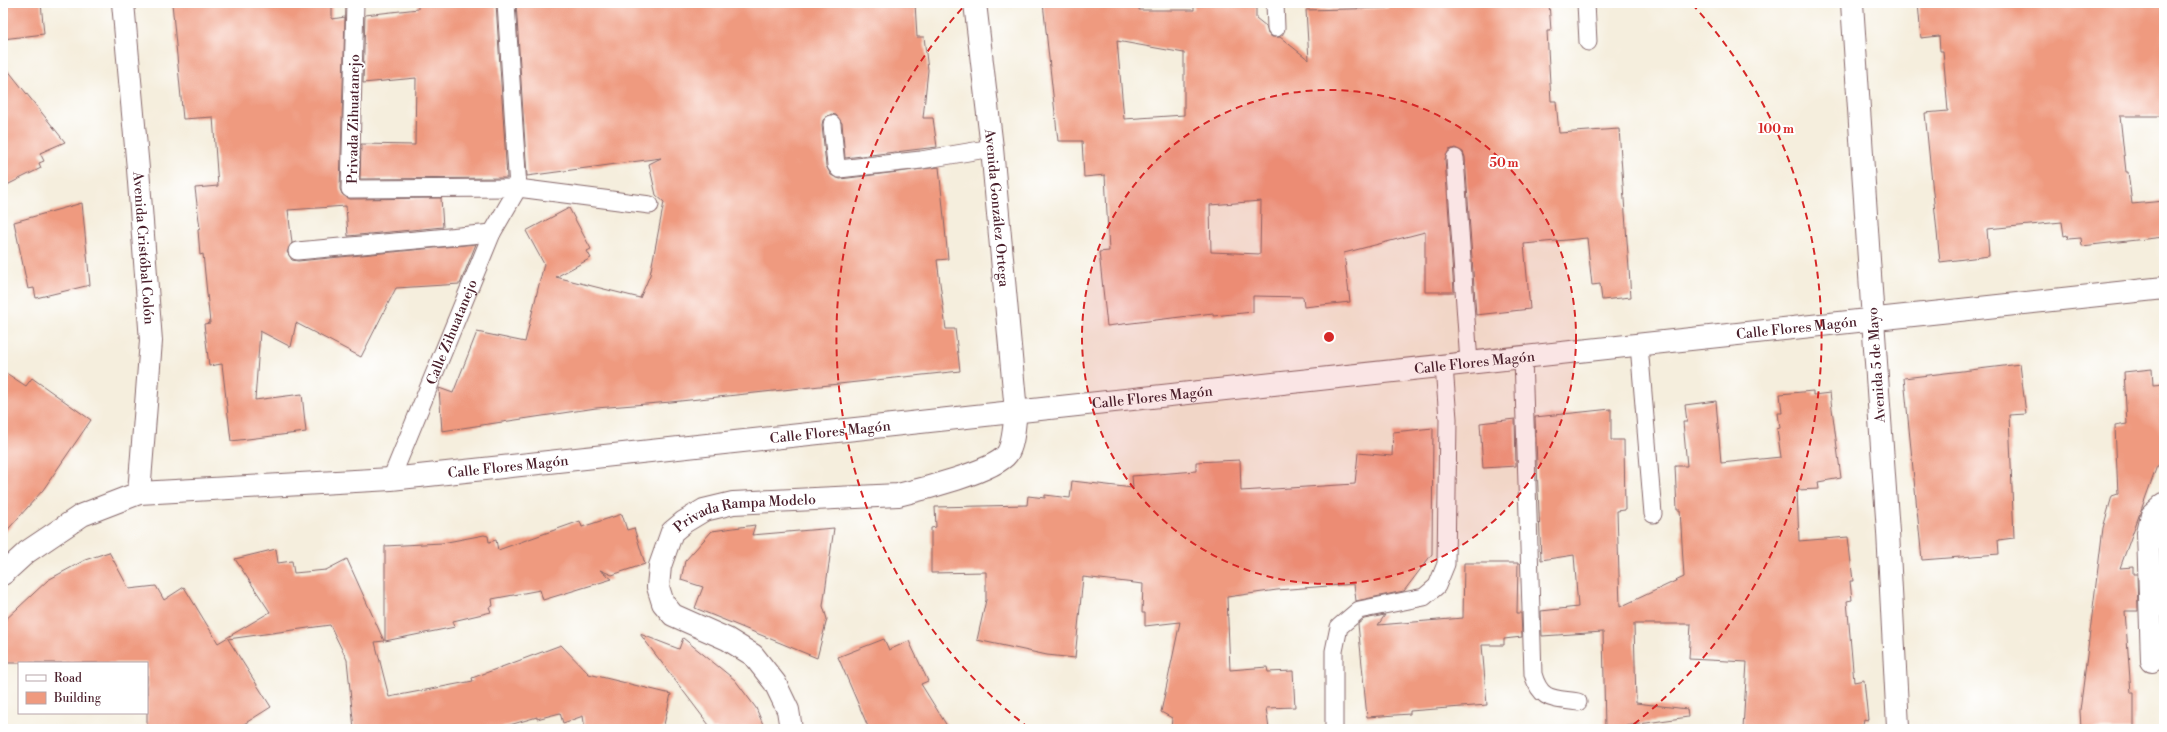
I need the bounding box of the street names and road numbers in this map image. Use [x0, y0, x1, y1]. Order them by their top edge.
street label: Privada Zihuatanejo [344, 54, 364, 184]
street label: Avenida González Ortega [980, 127, 1013, 289]
street label: Avenida Cristóbal Colón [128, 170, 158, 326]
street label: Calle Zihuatanejo [423, 277, 482, 388]
street label: Avenida 5 de Mayo [1864, 306, 1890, 424]
street label: Calle Flores Magón [1735, 313, 1859, 344]
street label: Calle Flores Magón [1413, 348, 1536, 379]
street label: Calle Flores Magón [1091, 382, 1214, 413]
street label: Calle Flores Magón [769, 417, 892, 448]
street label: Calle Flores Magón [447, 452, 570, 483]
street label: Privada Rampa Modelo [670, 491, 816, 537]

